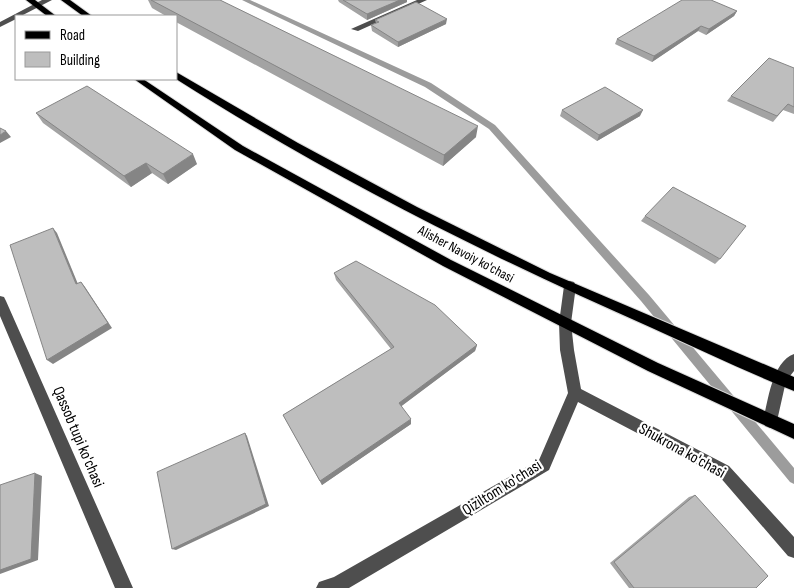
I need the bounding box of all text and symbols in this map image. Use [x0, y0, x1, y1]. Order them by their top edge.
legend [15, 15, 178, 80]
text: Road [60, 26, 85, 45]
text: Building [60, 51, 100, 70]
street label: Alisher Navoiy ko'chasi [414, 221, 517, 286]
street label: Qassob tupi ko'chasi [48, 384, 108, 490]
street label: Shukrona ko'chasi [635, 419, 729, 483]
street label: Qiziltom ko'chasi [459, 456, 545, 520]

